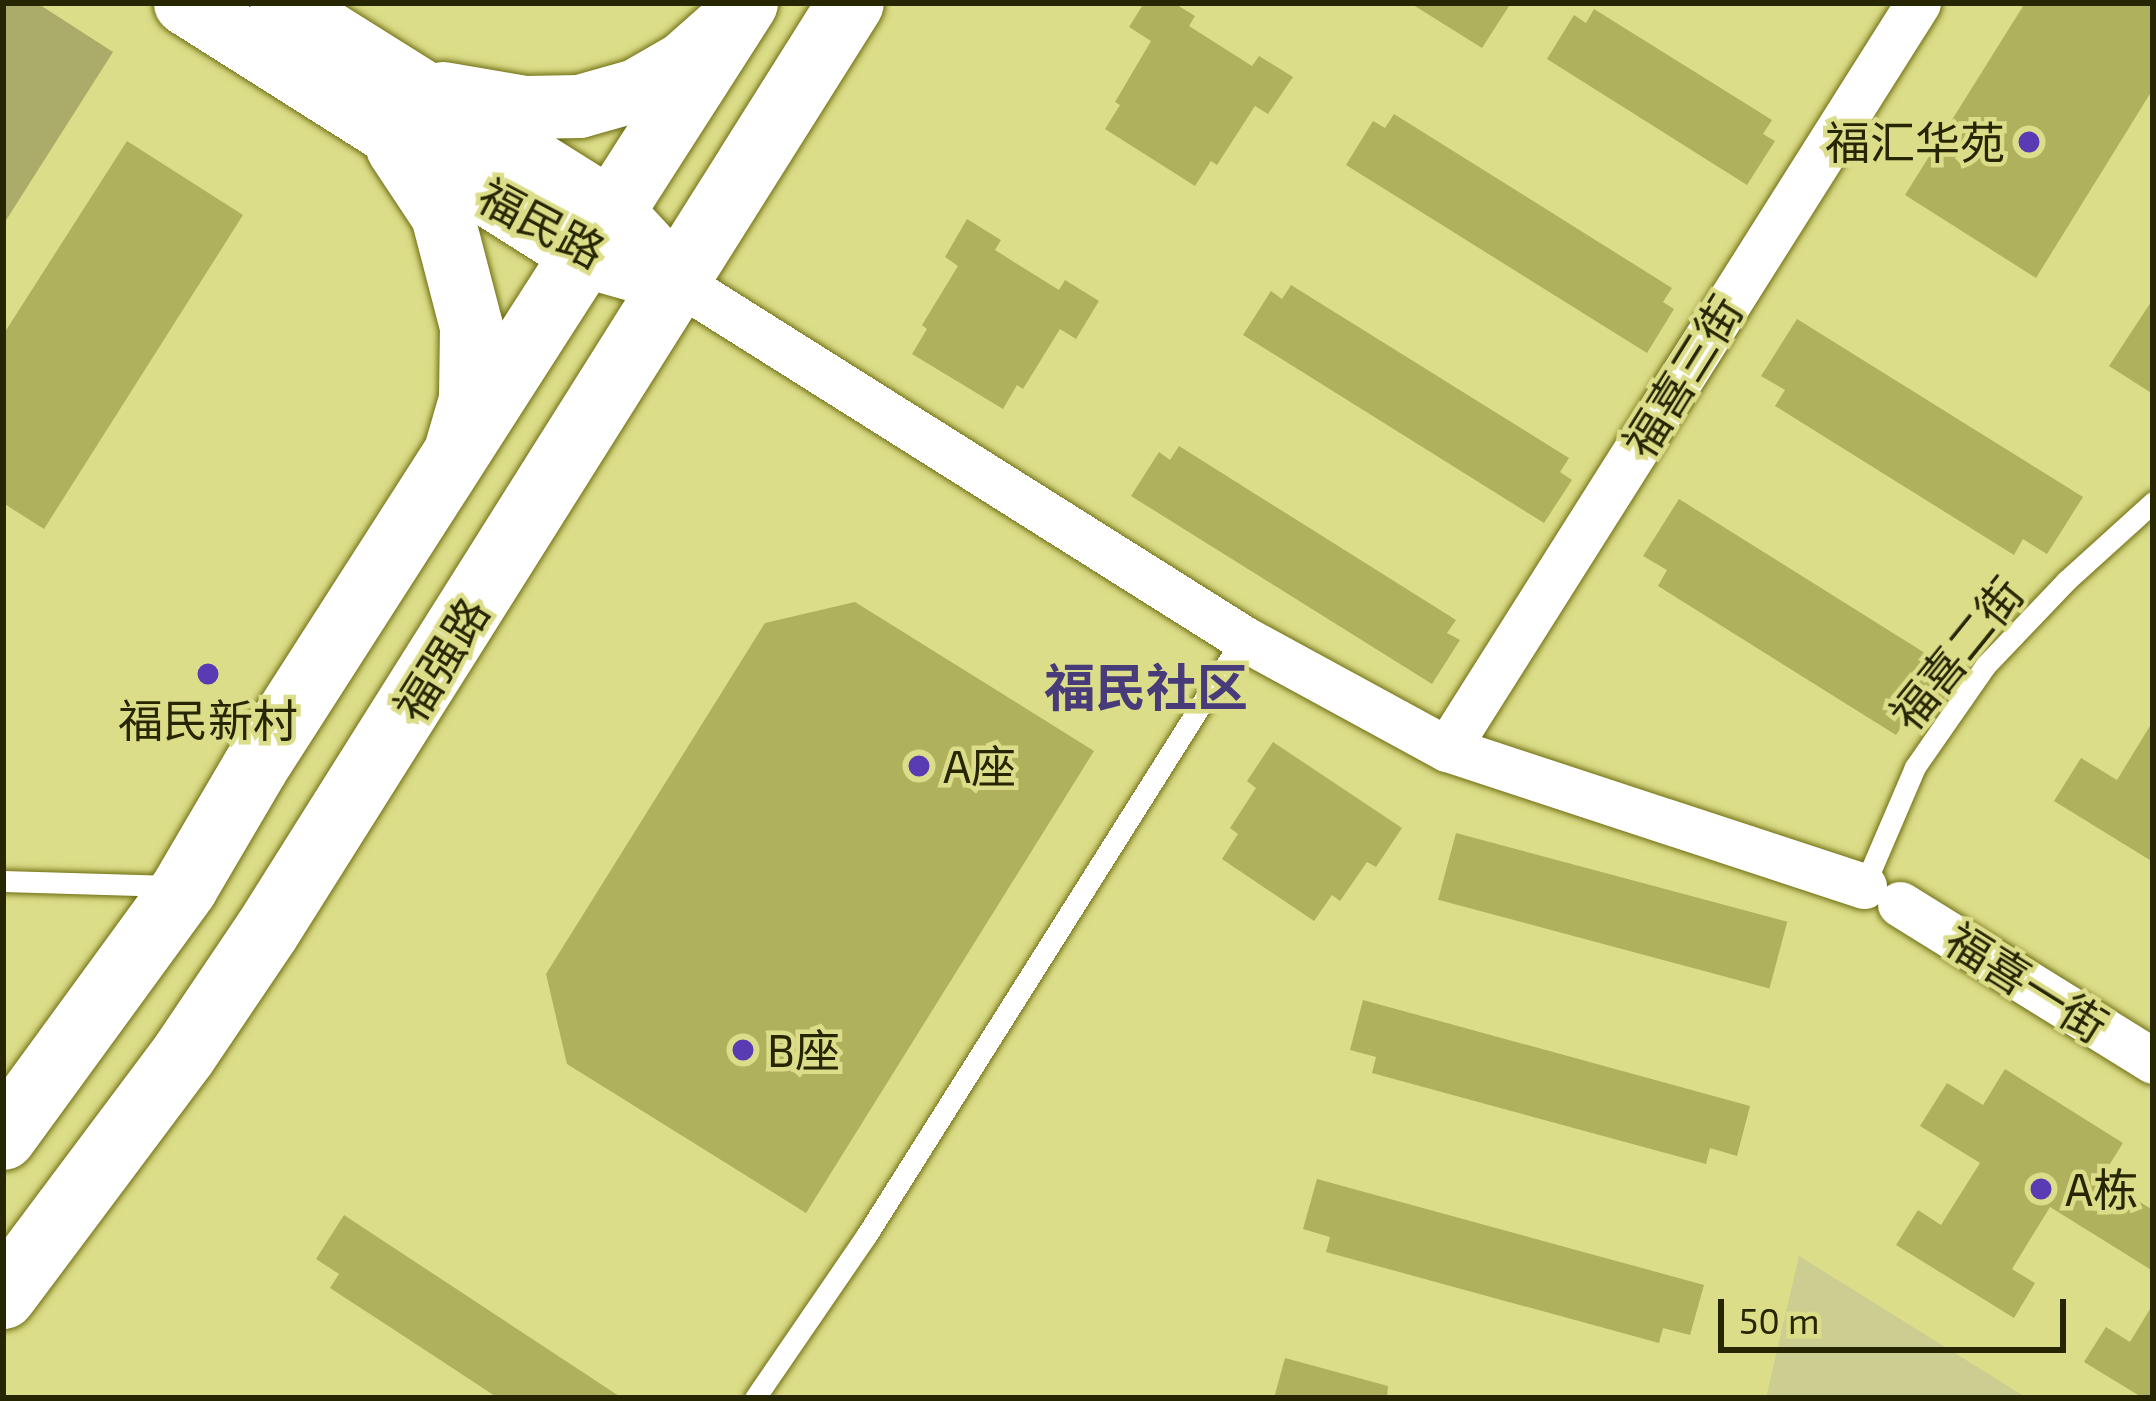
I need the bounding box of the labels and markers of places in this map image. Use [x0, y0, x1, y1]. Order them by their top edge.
place label: 福汇华苑 [1825, 115, 2005, 169]
marker: 福汇华苑 [2016, 129, 2042, 155]
marker: 福民新村 [195, 661, 221, 687]
place label: 福民新村 [118, 693, 298, 747]
place label: A座 [943, 739, 1016, 793]
marker: A座 [906, 753, 932, 779]
place label: B座 [767, 1023, 840, 1077]
marker: B座 [730, 1037, 756, 1063]
place label: A栋 [2065, 1162, 2138, 1216]
marker: A栋 [2028, 1176, 2054, 1202]

